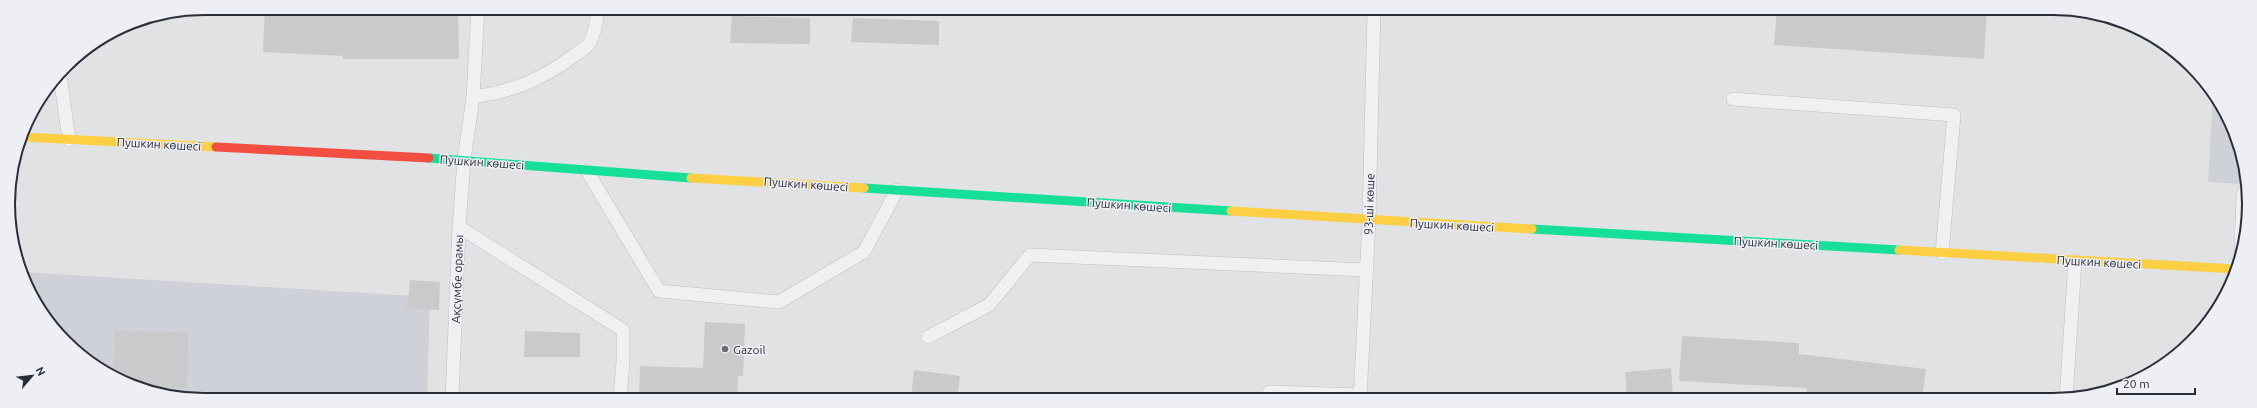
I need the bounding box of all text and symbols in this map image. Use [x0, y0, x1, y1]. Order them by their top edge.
street label: Пушкин көшесі [116, 135, 202, 153]
street label: Пушкин көшесі [439, 153, 525, 171]
street label: 93-ші көше [1361, 173, 1377, 235]
street label: Пушкин көшесі [763, 175, 849, 193]
street label: Пушкин көшесі [1086, 196, 1172, 214]
street label: Пушкин көшесі [1409, 216, 1495, 234]
street label: Ақсүмбе орамы [449, 234, 465, 324]
street label: Пушкин көшесі [1733, 234, 1819, 252]
street label: Пушкин көшесі [2056, 253, 2142, 271]
place label: Gazoil [733, 343, 766, 356]
marker: Gazoil [720, 344, 730, 354]
north arrow [12, 356, 52, 396]
text: N [34, 365, 48, 378]
scale bar [2117, 370, 2195, 396]
text: 20 m [2123, 377, 2150, 390]

